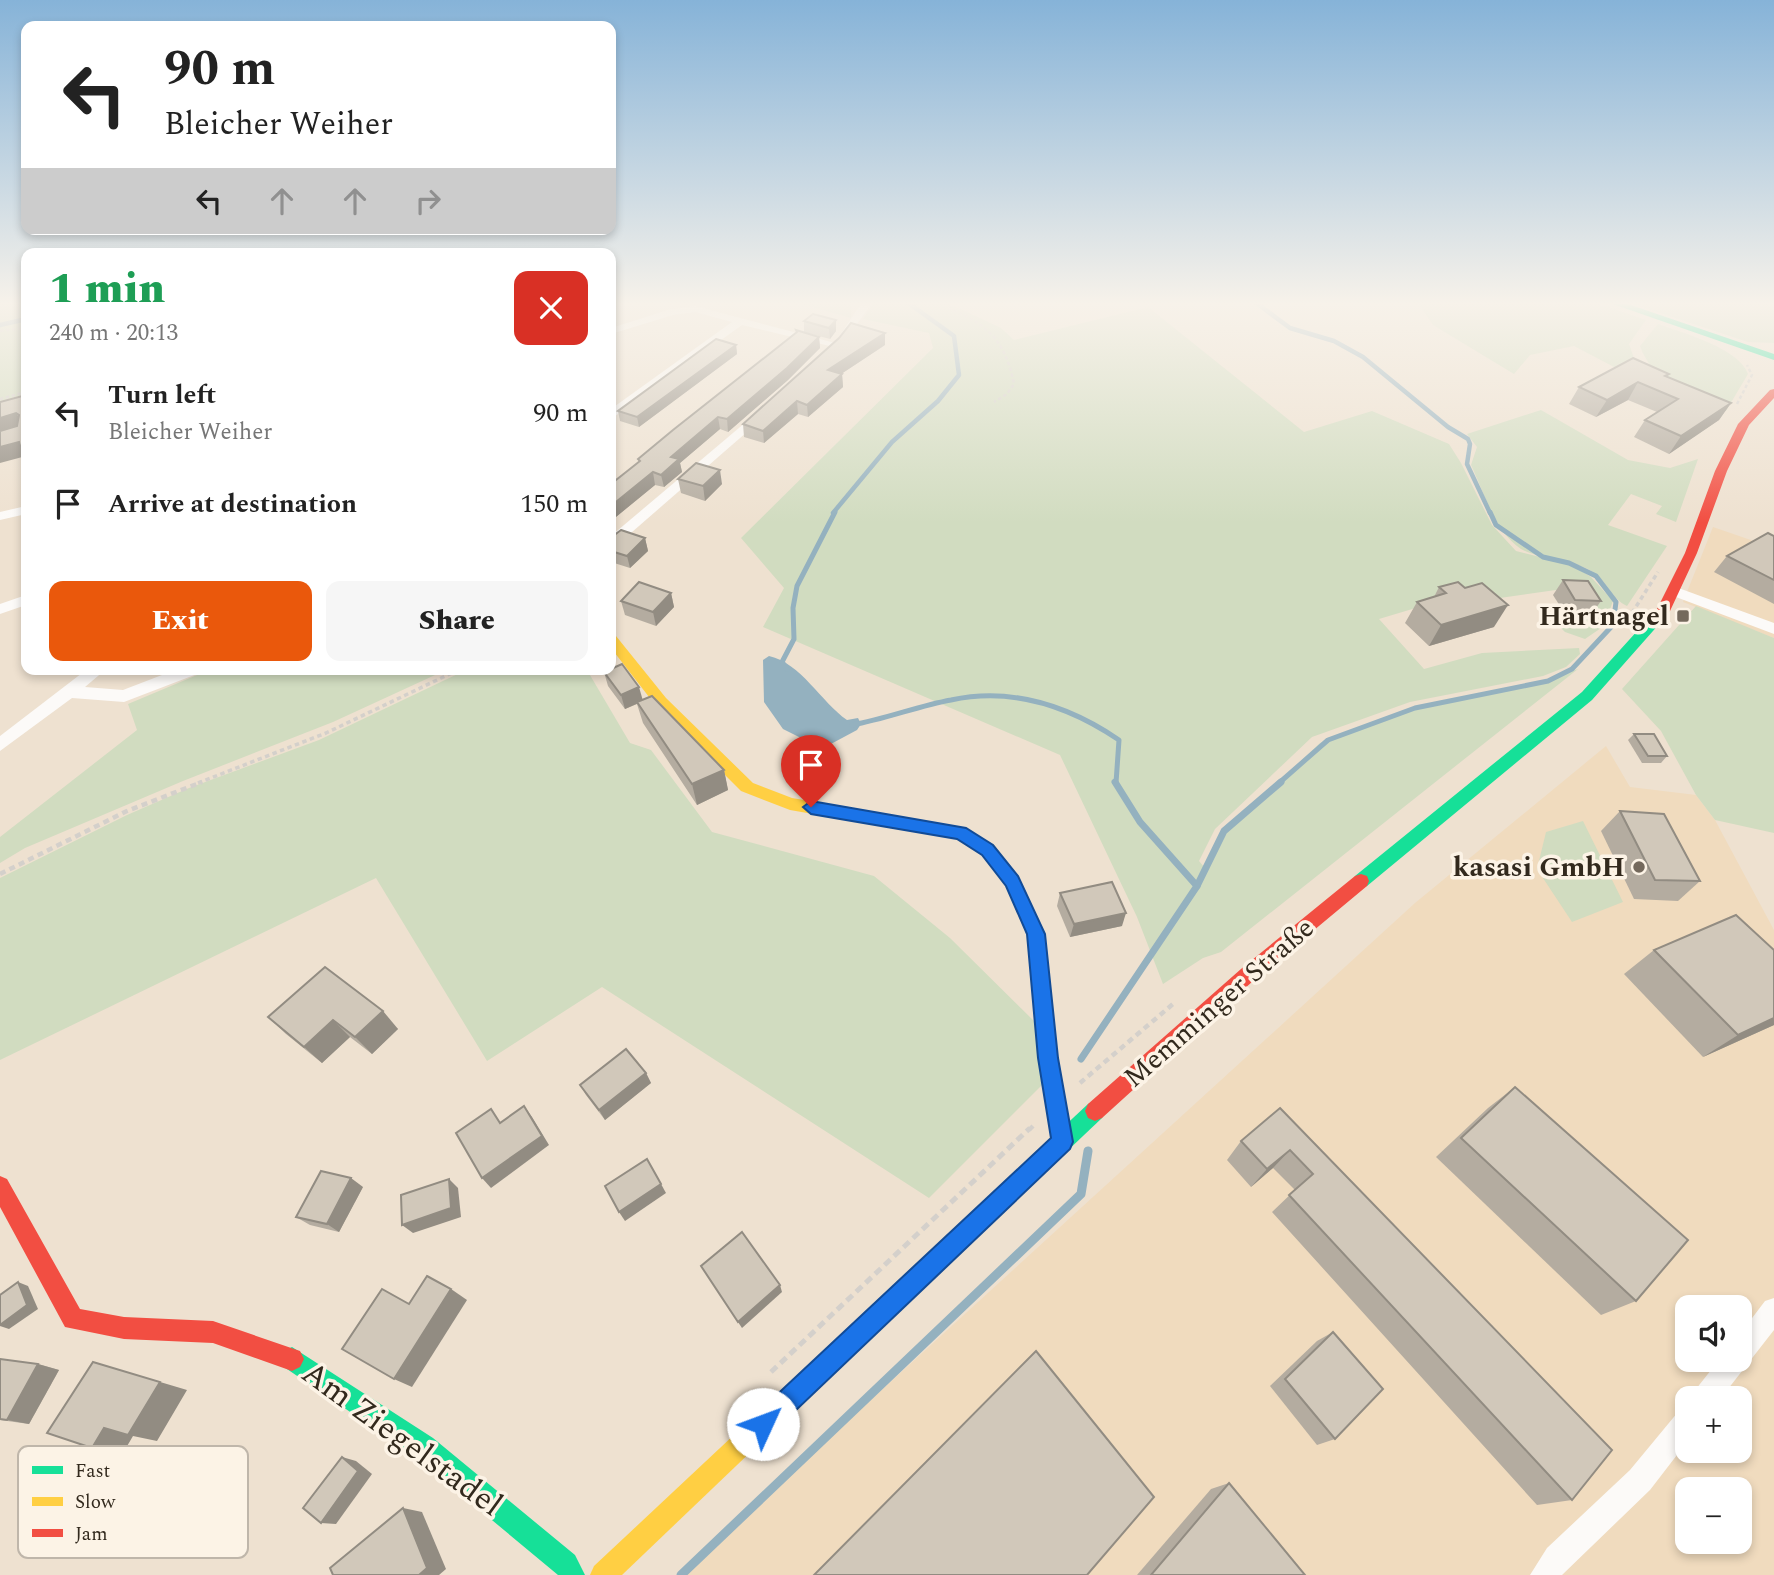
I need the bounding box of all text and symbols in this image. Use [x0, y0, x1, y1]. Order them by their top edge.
text: 90 m [164, 32, 275, 107]
icon: left [49, 49, 140, 140]
text: Bleicher Weiher [164, 100, 393, 149]
icon: left [190, 182, 228, 220]
icon: ahead [263, 182, 301, 220]
icon: ahead [336, 182, 374, 220]
icon: right [409, 182, 447, 220]
text: 1 min [49, 258, 165, 321]
button: close [514, 271, 588, 345]
text: 240 m · 20:13 [49, 316, 178, 351]
text: Turn left [108, 375, 216, 415]
text: 90 m [533, 393, 588, 433]
icon: left [49, 394, 87, 432]
text: Bleicher Weiher [108, 415, 273, 450]
text: Arrive at destination [108, 484, 357, 524]
text: 150 m [520, 484, 588, 524]
icon: arrive [49, 485, 87, 523]
button: Exit [49, 581, 312, 661]
button: Share [326, 581, 588, 661]
place label: Härtnagel [1539, 595, 1669, 638]
marker: Härtnagel [1675, 608, 1691, 624]
pin [781, 735, 841, 807]
icon: arrive [792, 746, 830, 784]
place label: kasasi GmbH [1453, 846, 1625, 889]
marker: kasasi GmbH [1631, 859, 1647, 875]
street label: Memminger Straße [1114, 908, 1324, 1098]
map controls [1675, 1295, 1752, 1554]
button: sound [1675, 1295, 1752, 1372]
street label: Am Ziegelstadel [291, 1349, 513, 1529]
button: + [1675, 1386, 1752, 1463]
position arrow [726, 1387, 800, 1461]
legend [18, 1446, 248, 1558]
text: Fast [75, 1457, 111, 1486]
button: − [1675, 1477, 1752, 1554]
text: Slow [75, 1488, 116, 1517]
text: Jam [75, 1520, 107, 1549]

